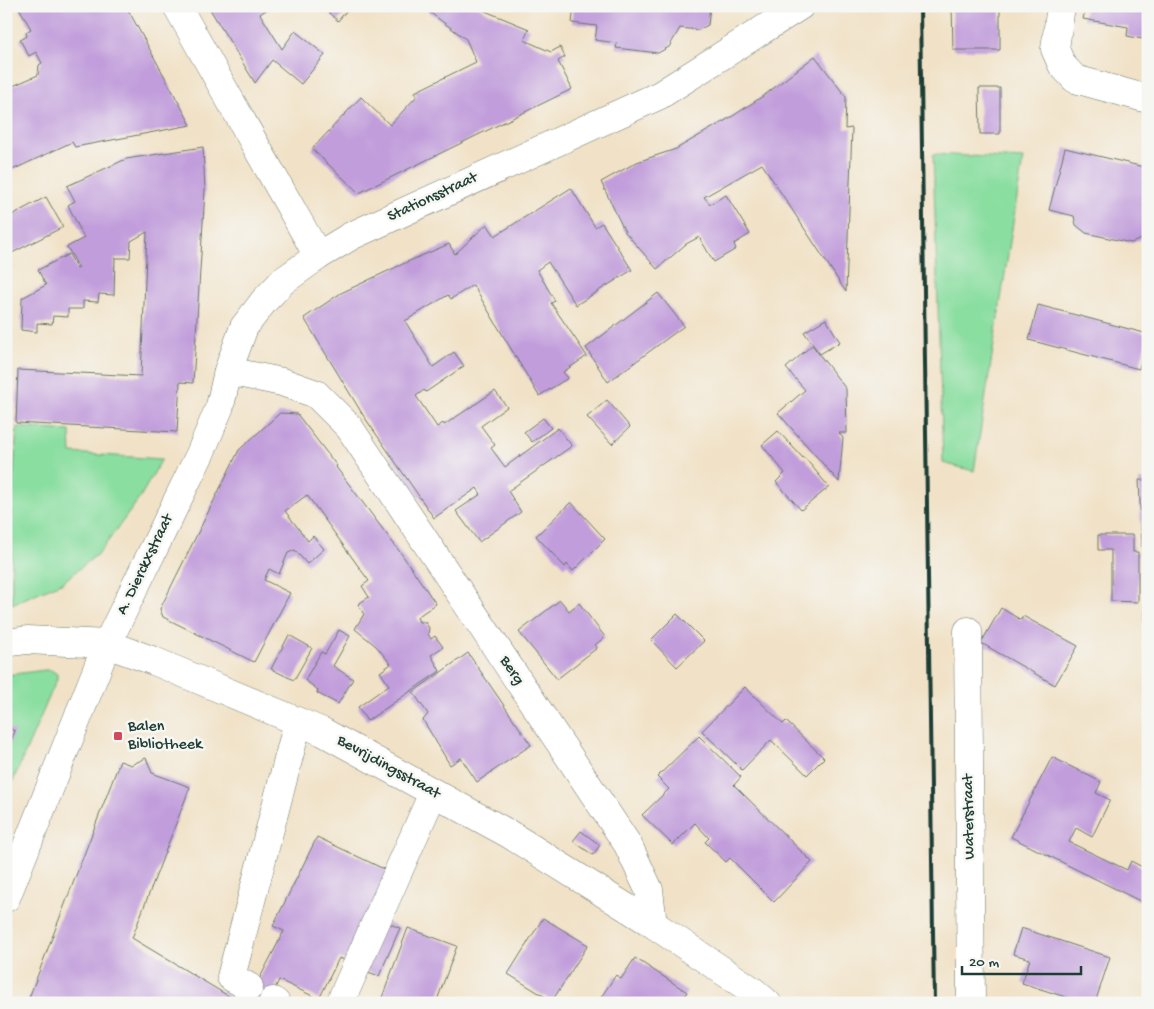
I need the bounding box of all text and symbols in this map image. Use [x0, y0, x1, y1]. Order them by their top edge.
street label: Stationsstraat [385, 168, 482, 227]
street label: A. Dierckxstraat [113, 510, 179, 618]
street label: Berg [494, 652, 528, 689]
place label: Balen Bibliotheek [127, 718, 204, 755]
marker: Balen Bibliotheek [112, 730, 124, 742]
street label: Bevrijdingsstraat [332, 731, 444, 805]
street label: Waterstraat [960, 773, 980, 860]
scale bar [962, 944, 1080, 976]
text: 20 m [969, 954, 999, 972]

